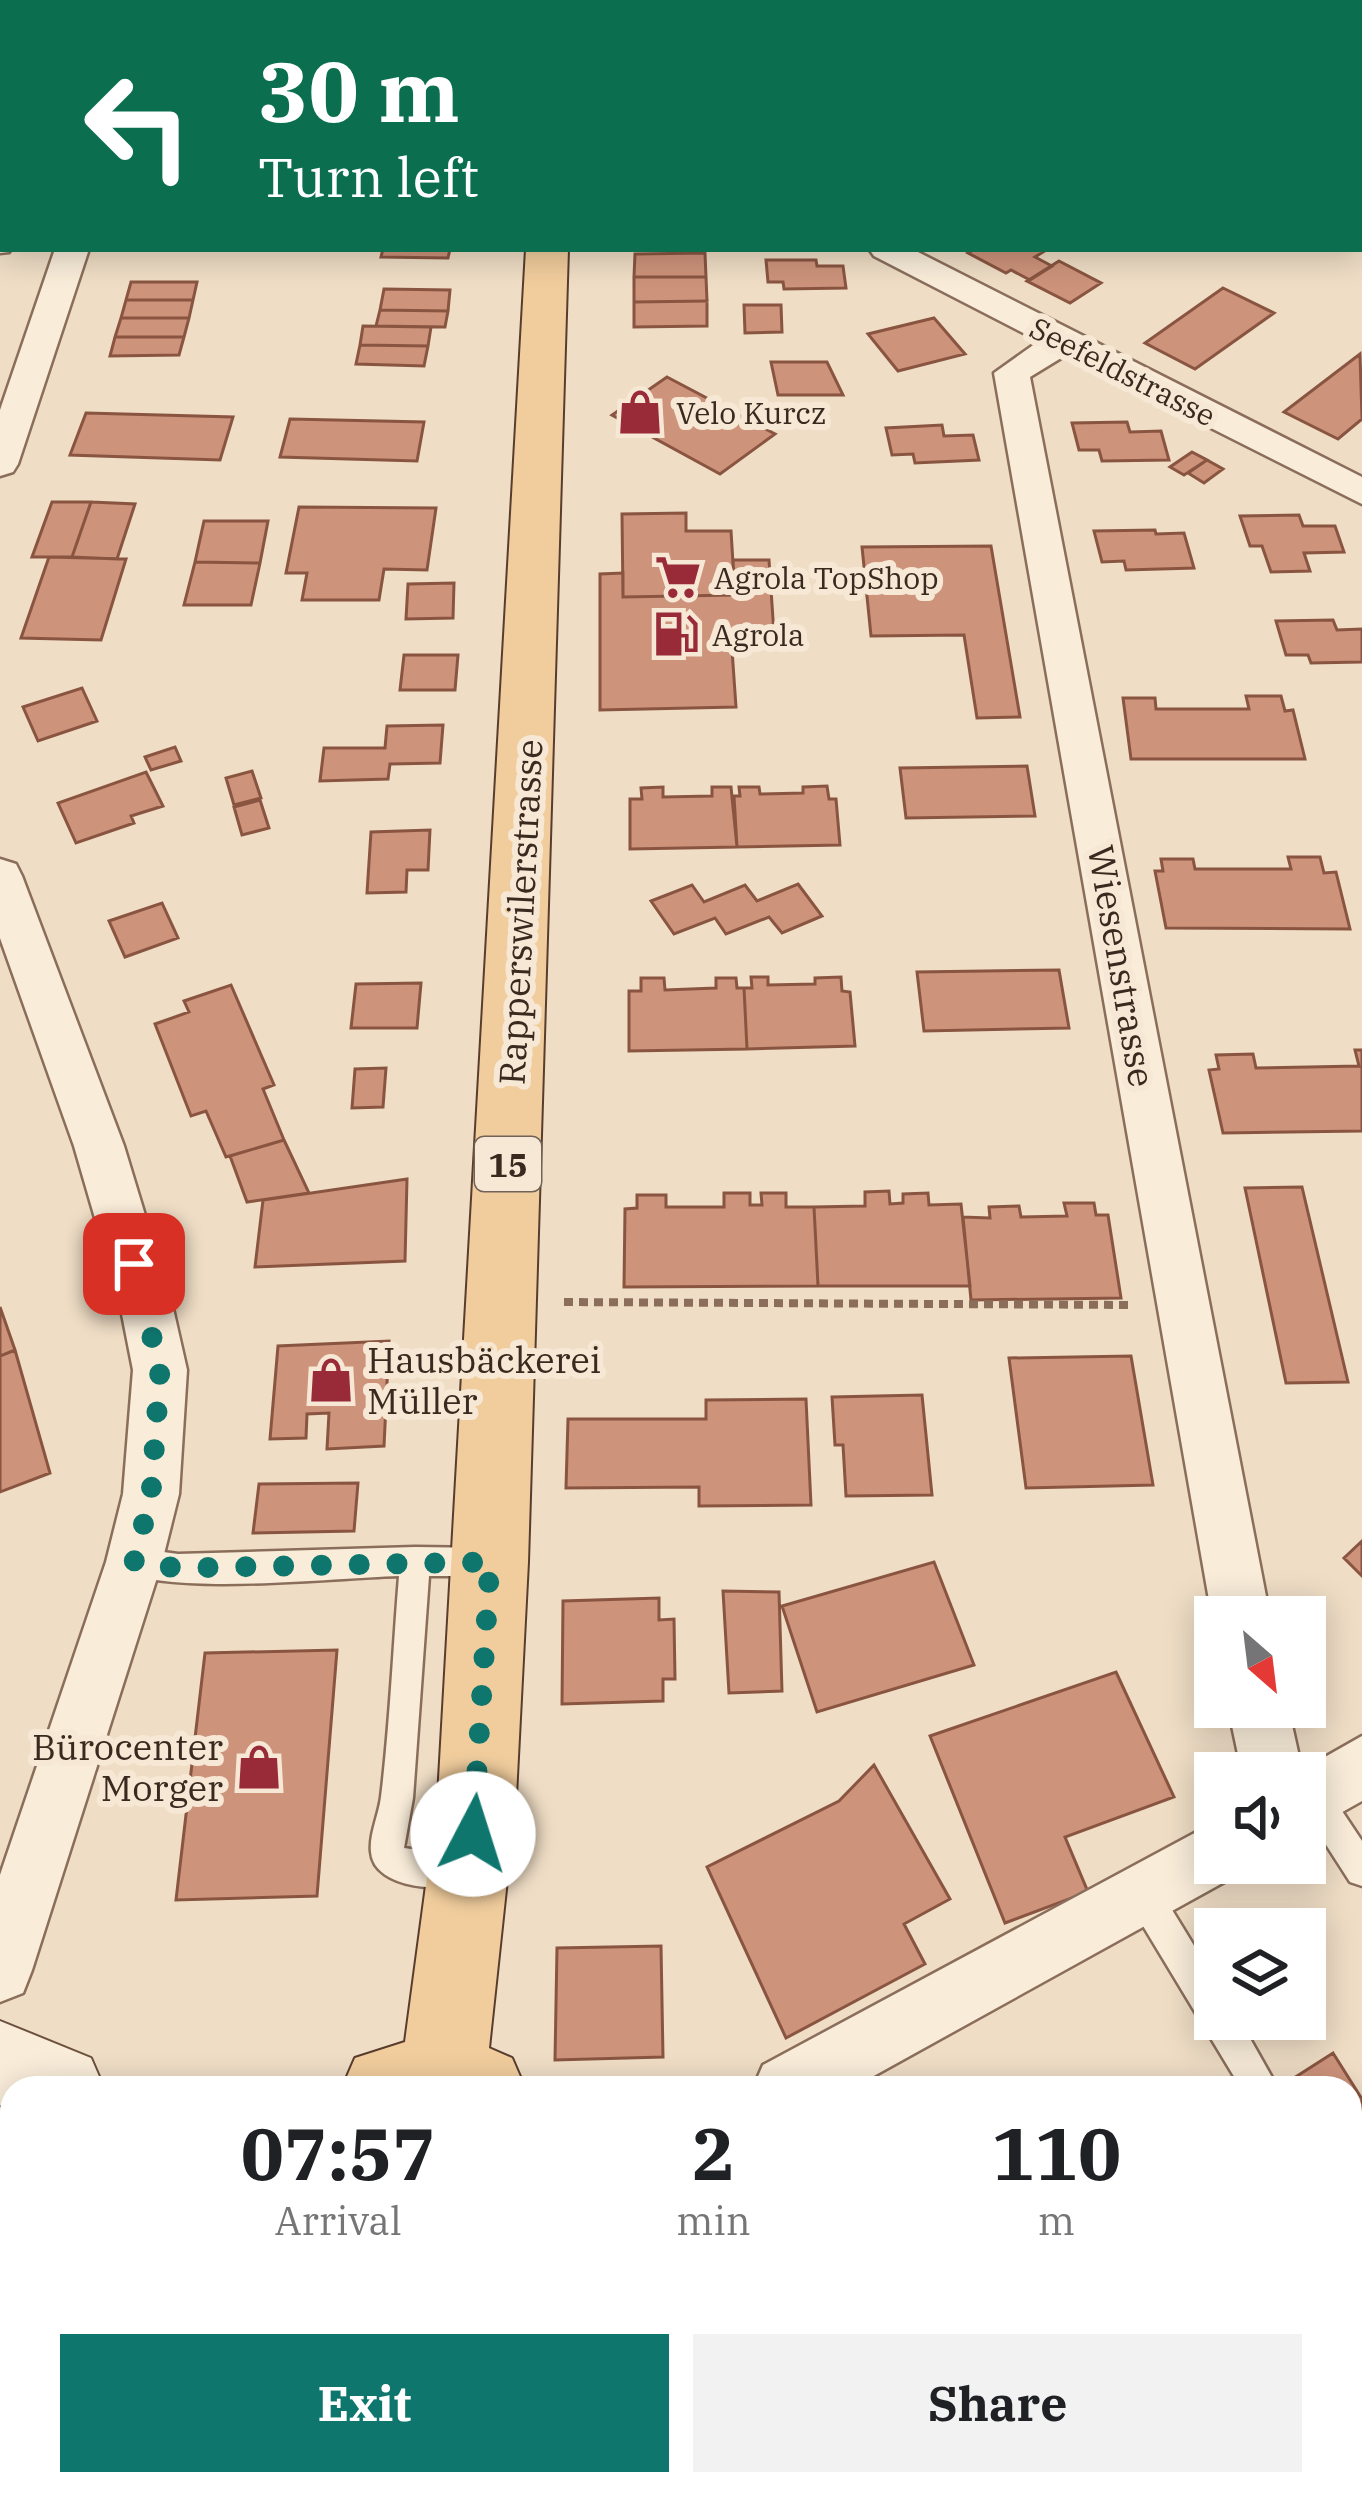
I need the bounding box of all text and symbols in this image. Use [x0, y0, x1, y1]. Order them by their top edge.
text: 30 m [258, 36, 460, 145]
icon: left [60, 48, 216, 204]
text: Turn left [258, 142, 479, 212]
street label: Seefeldstrasse [1024, 308, 1222, 434]
shop icon: Velo Kurcz [615, 387, 665, 437]
place label: Velo Kurcz [676, 393, 826, 432]
supermarket icon: Agrola TopShop [653, 552, 703, 602]
place label: Agrola TopShop [714, 558, 939, 597]
fuel station icon: Agrola [651, 609, 701, 659]
place label: Agrola [712, 615, 805, 654]
street label: Rapperswilerstrasse [487, 738, 553, 1086]
street label: Wiesenstrasse [1078, 841, 1166, 1091]
road number: 15 [475, 1137, 541, 1191]
pin [83, 1213, 185, 1315]
icon: arrive [101, 1231, 167, 1297]
place label: Hausbäckerei Müller [367, 1336, 601, 1424]
shop icon: Hausbäckerei Müller [306, 1355, 356, 1405]
north arrow [1194, 1596, 1326, 1728]
map controls [1194, 1596, 1326, 2040]
place label: Bürocenter Morger [32, 1723, 223, 1811]
shop icon: Bürocenter Morger [234, 1742, 284, 1792]
button: sound [1194, 1752, 1326, 1884]
position arrow [410, 1771, 536, 1897]
button: layers [1194, 1908, 1326, 2040]
text: 07:57 [241, 2106, 435, 2200]
text: 2 [692, 2106, 735, 2200]
text: 110 [992, 2106, 1121, 2200]
text: Arrival [275, 2195, 402, 2246]
text: min [676, 2195, 751, 2246]
text: m [1038, 2195, 1075, 2246]
button: Exit [60, 2334, 669, 2472]
button: Share [693, 2334, 1302, 2472]

